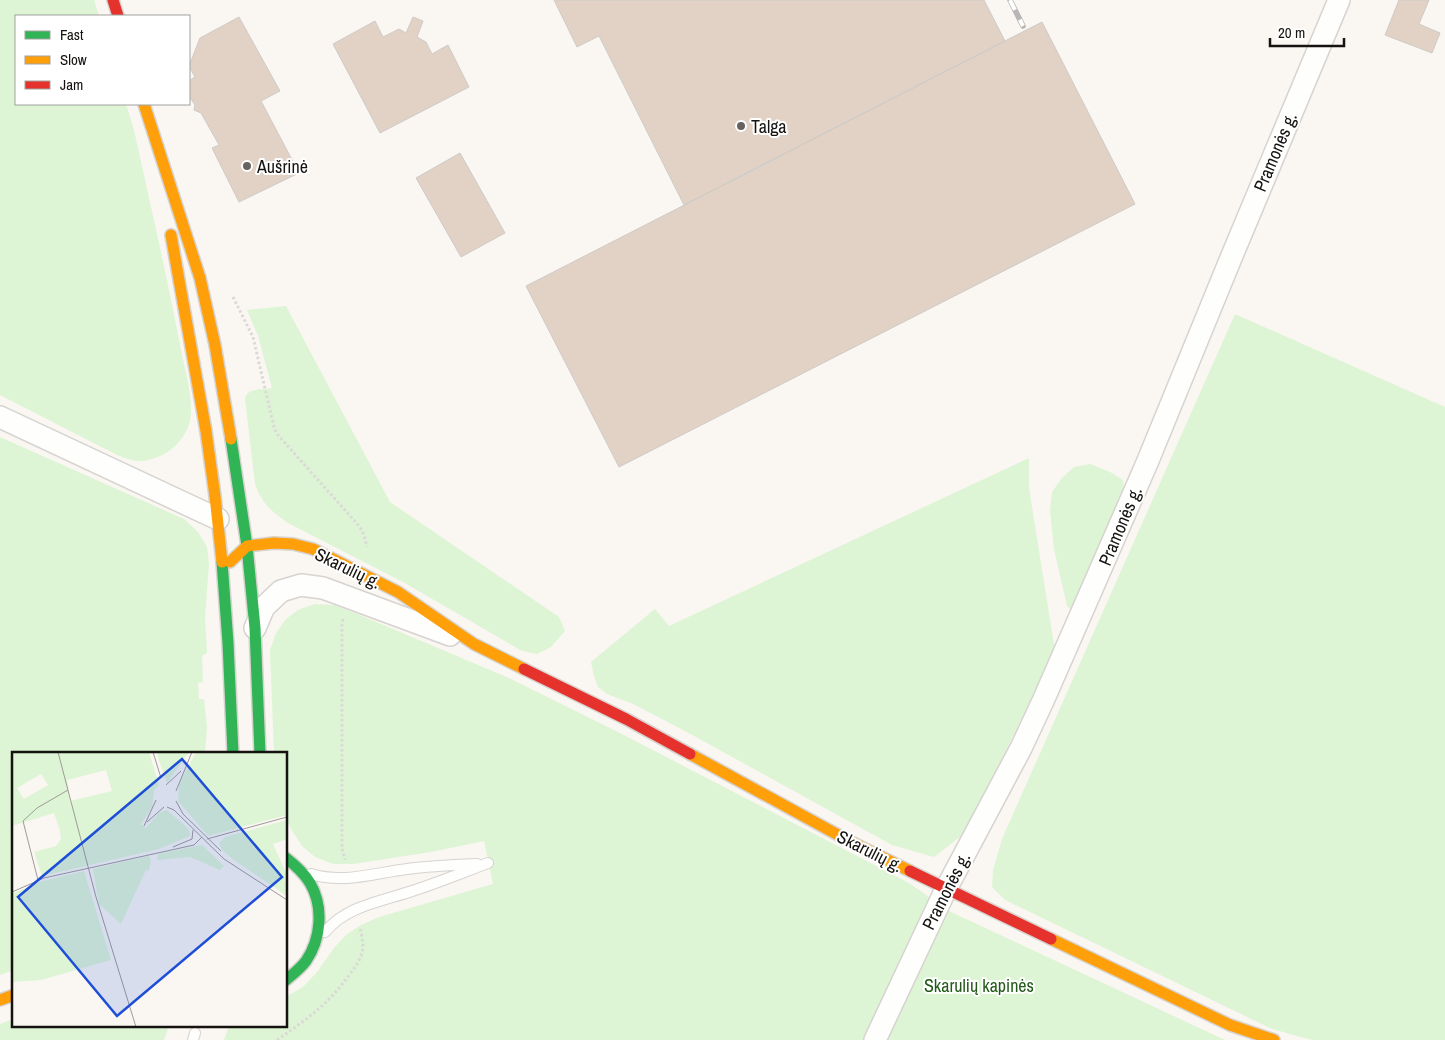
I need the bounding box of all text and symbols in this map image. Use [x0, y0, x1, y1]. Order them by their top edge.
legend [15, 15, 190, 105]
scale bar [1270, 15, 1344, 47]
text: 20 m [1278, 22, 1305, 43]
text: Fast [60, 24, 84, 45]
text: Slow [60, 49, 87, 70]
text: Jam [60, 74, 83, 95]
street label: Pramonės g. [1247, 109, 1303, 195]
place label: Talga [751, 114, 787, 139]
marker: Talga [735, 120, 747, 132]
place label: Aušrinė [256, 154, 308, 179]
marker: Aušrinė [241, 160, 253, 172]
street label: Pramonės g. [1092, 483, 1148, 569]
street label: Skarulių g. [311, 541, 385, 595]
inset map [12, 752, 288, 1028]
street label: Skarulių g. [833, 824, 907, 878]
street label: Pramonės g. [916, 848, 976, 934]
park label: Skarulių kapinės [924, 973, 1034, 998]

